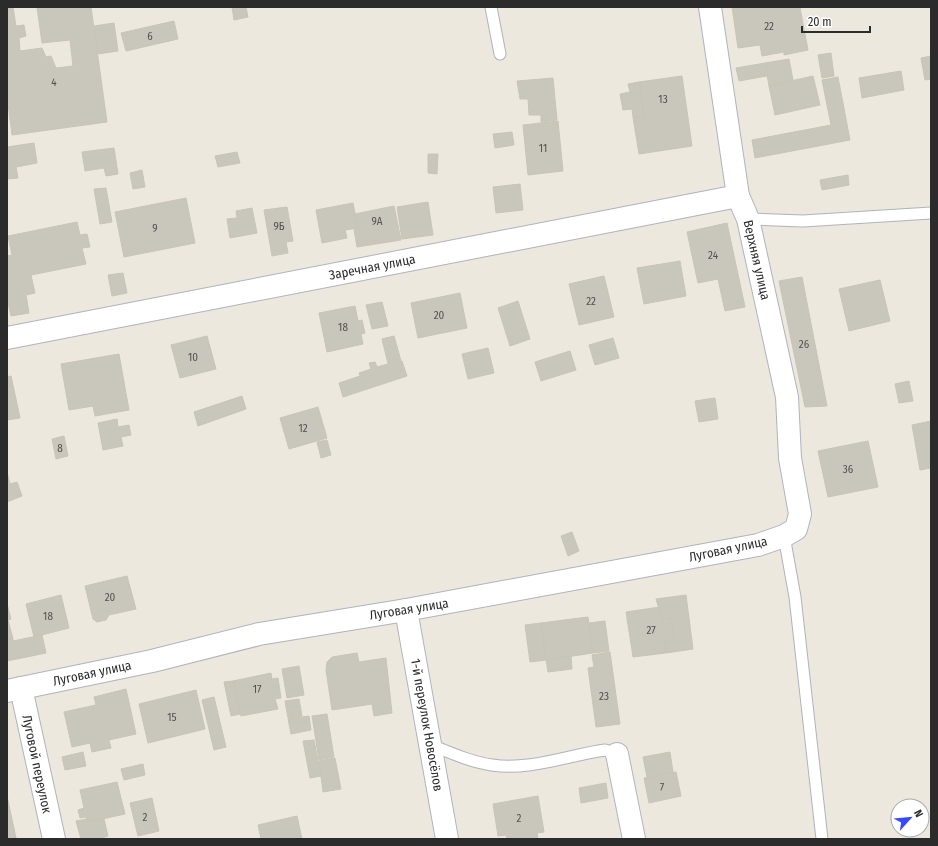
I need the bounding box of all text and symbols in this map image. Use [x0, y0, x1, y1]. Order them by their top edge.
scale bar [802, 8, 870, 34]
text: 20 m [808, 15, 832, 29]
house number: 22 [764, 20, 774, 33]
house number: 6 [147, 30, 153, 43]
house number: 4 [51, 76, 57, 89]
house number: 13 [658, 93, 668, 106]
house number: 11 [539, 142, 547, 155]
house number: 9А [371, 215, 383, 228]
street label: Верхняя улица [741, 219, 773, 301]
house number: 9Б [273, 220, 285, 233]
house number: 9 [152, 222, 158, 235]
house number: 24 [708, 249, 719, 262]
street label: Заречная улица [328, 251, 416, 283]
house number: 22 [586, 295, 596, 308]
house number: 20 [434, 309, 445, 322]
house number: 18 [338, 321, 348, 334]
house number: 26 [799, 338, 810, 351]
house number: 10 [188, 351, 198, 364]
house number: 12 [298, 422, 308, 435]
house number: 8 [57, 442, 63, 455]
house number: 36 [843, 463, 854, 476]
street label: Луговая улица [687, 533, 769, 565]
house number: 20 [105, 591, 116, 604]
street label: Луговая улица [368, 595, 450, 623]
house number: 18 [43, 610, 53, 623]
house number: 27 [646, 624, 656, 637]
street label: Луговая улица [51, 657, 133, 689]
street label: 1-й переулок Новосёлов [408, 657, 446, 793]
house number: 17 [253, 683, 262, 696]
house number: 23 [599, 690, 609, 703]
house number: 15 [167, 711, 177, 724]
street label: Луговой переулок [19, 713, 55, 815]
house number: 7 [660, 781, 665, 794]
north arrow [890, 798, 930, 838]
text: N [911, 808, 926, 820]
house number: 2 [143, 811, 148, 824]
house number: 2 [517, 812, 522, 825]

